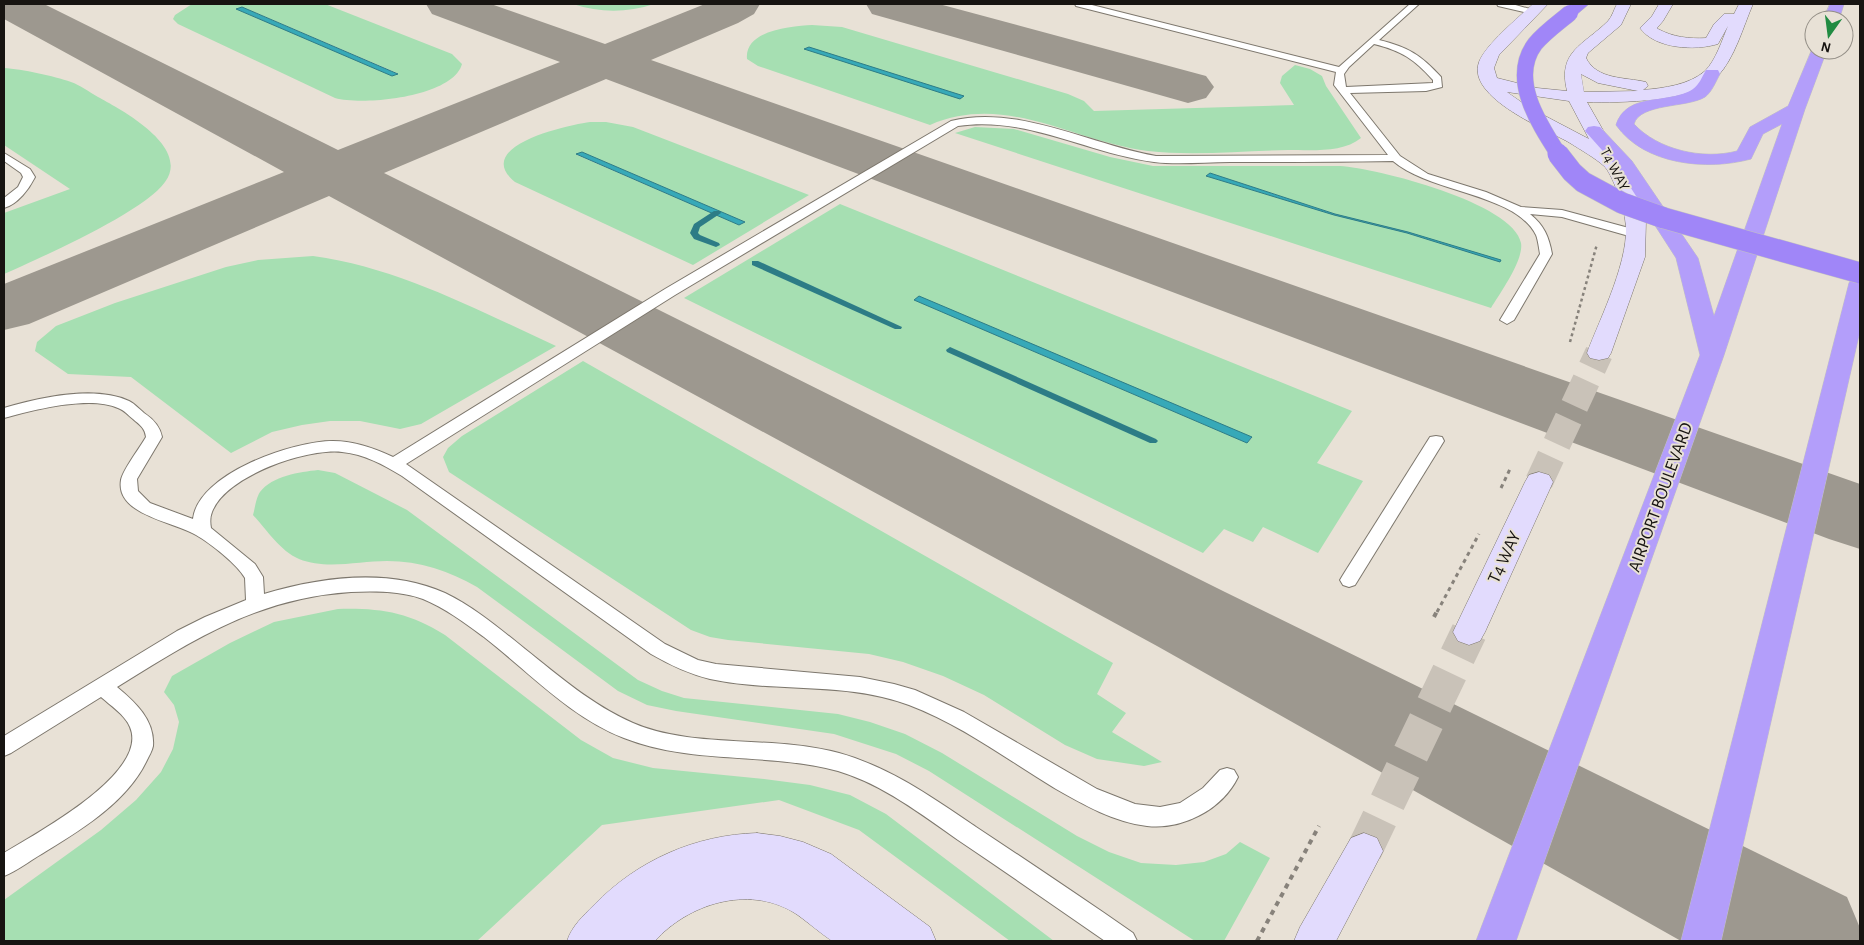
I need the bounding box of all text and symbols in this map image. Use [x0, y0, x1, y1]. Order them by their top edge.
north arrow [1804, 10, 1854, 60]
text: N [1820, 39, 1833, 55]
street label: T4 WAY [1597, 145, 1632, 193]
street label: AIRPORT BOULEVARD [1626, 420, 1696, 574]
street label: T4 WAY [1485, 528, 1525, 586]

